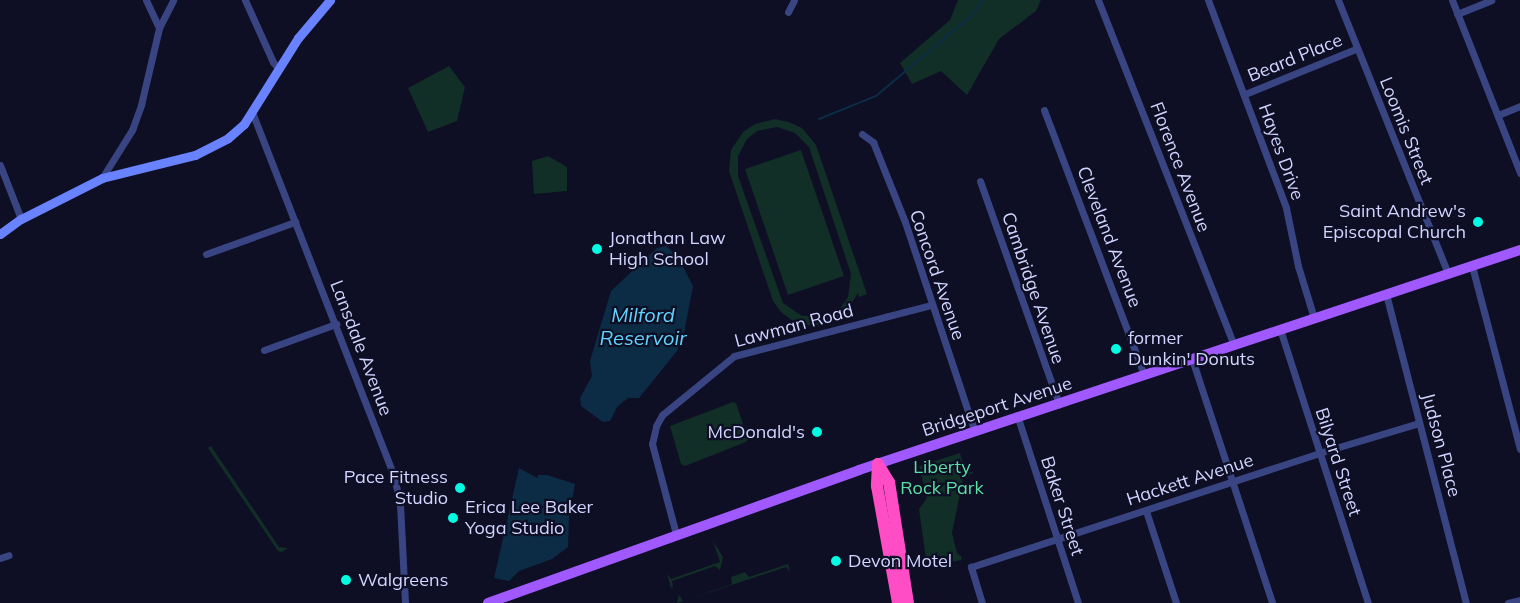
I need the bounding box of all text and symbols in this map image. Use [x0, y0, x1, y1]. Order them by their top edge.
street label: Beard Place [1245, 29, 1345, 87]
street label: Loomis Street [1375, 74, 1437, 188]
street label: Florence Avenue [1145, 99, 1215, 235]
street label: Hayes Drive [1254, 101, 1308, 203]
street label: Cleveland Avenue [1072, 163, 1146, 311]
place label: Saint Andrew's Episcopal Church [1323, 201, 1466, 244]
street label: Concord Avenue [905, 207, 969, 343]
street label: Cambridge Avenue [997, 209, 1069, 367]
marker: Saint Andrew's Episcopal Church [1471, 215, 1485, 229]
place label: Jonathan Law High School [609, 228, 726, 270]
marker: Jonathan Law High School [590, 242, 604, 256]
street label: Lansdale Avenue [325, 277, 397, 419]
street label: Lawman Road [732, 300, 856, 352]
water label: Milford Reservoir [599, 302, 687, 349]
place label: former Dunkin' Donuts [1128, 328, 1255, 370]
marker: former Dunkin' Donuts [1109, 342, 1123, 356]
street label: Bridgeport Avenue [919, 373, 1075, 441]
street label: Judson Place [1417, 391, 1465, 499]
street label: Bilyard Street [1310, 405, 1366, 519]
place label: McDonald's [708, 421, 805, 443]
marker: McDonald's [810, 425, 824, 439]
street label: Hackett Avenue [1124, 449, 1256, 511]
street label: Baker Street [1036, 454, 1088, 558]
park label: Liberty Rock Park [900, 457, 984, 500]
place label: Pace Fitness Studio [344, 467, 448, 510]
marker: Pace Fitness Studio [453, 481, 467, 495]
place label: Erica Lee Baker Yoga Studio [465, 497, 593, 540]
marker: Erica Lee Baker Yoga Studio [446, 511, 460, 525]
place label: Devon Motel [848, 550, 952, 572]
marker: Devon Motel [829, 554, 843, 568]
place label: Walgreens [358, 569, 448, 591]
marker: Walgreens [339, 573, 353, 587]

